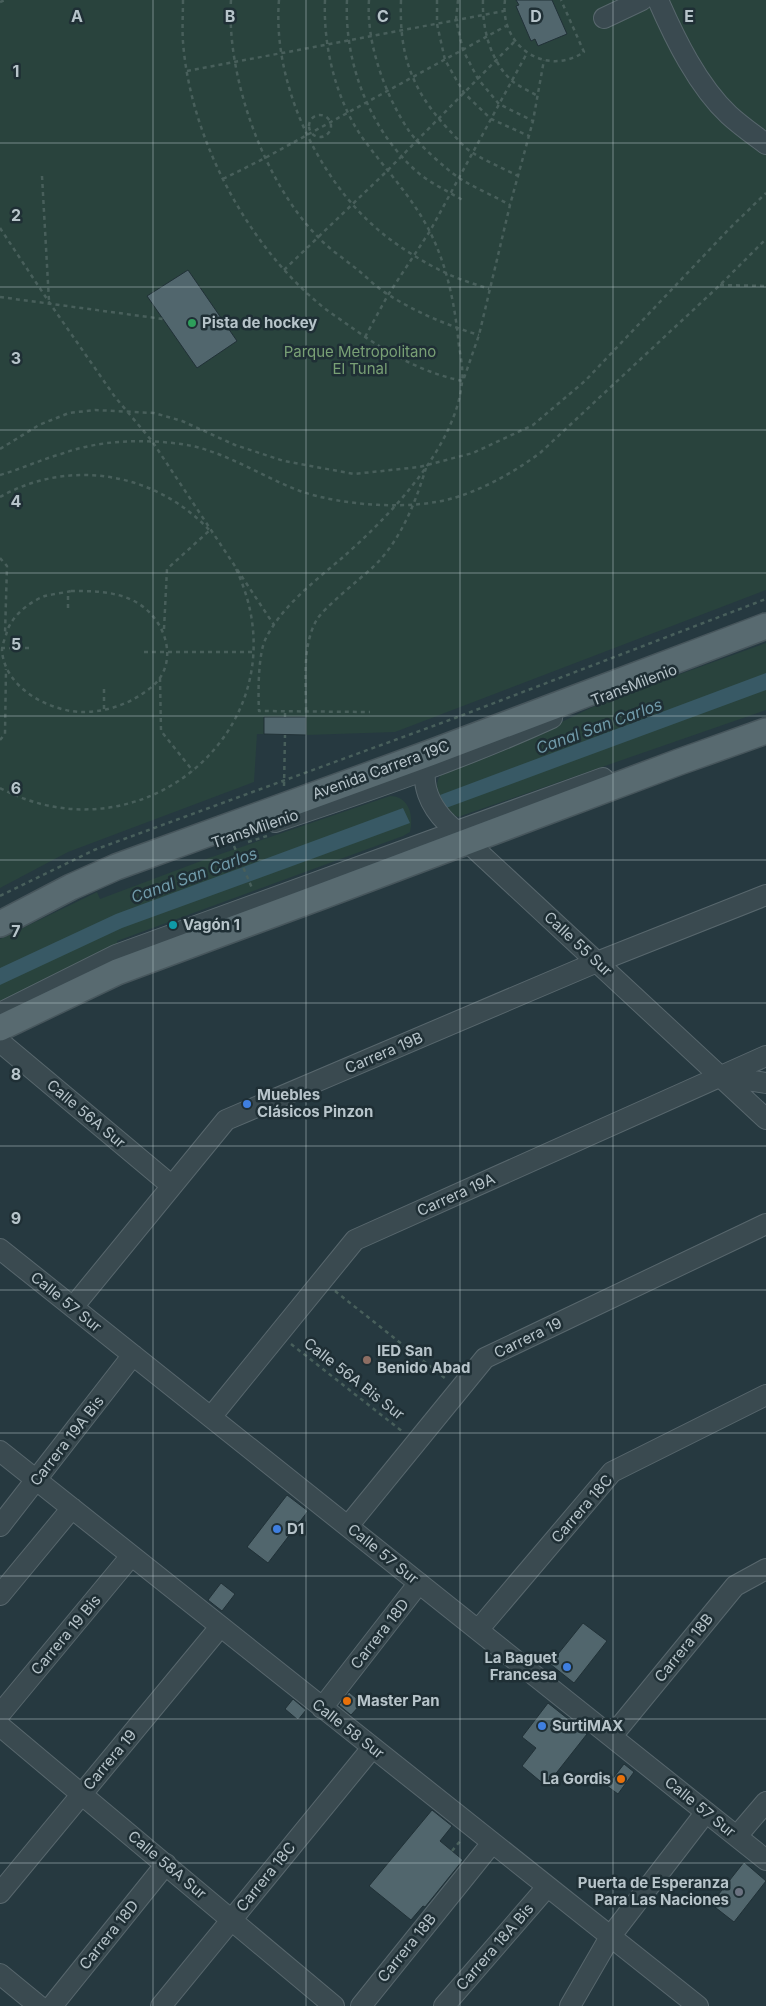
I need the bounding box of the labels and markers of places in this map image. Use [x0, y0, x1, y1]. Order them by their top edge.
place label: Pista de hockey [202, 313, 317, 332]
marker: Pista de hockey [186, 317, 198, 329]
place label: Vagón 1 [183, 915, 240, 934]
marker: Vagón 1 [167, 919, 179, 931]
place label: Muebles Clásicos Pinzon [257, 1085, 373, 1121]
marker: Muebles Clásicos Pinzon [241, 1098, 253, 1110]
place label: IED San Benido Abad [377, 1341, 470, 1377]
marker: IED San Benido Abad [361, 1354, 373, 1366]
place label: D1 [287, 1519, 304, 1538]
marker: D1 [271, 1523, 283, 1535]
place label: La Baguet Francesa [484, 1648, 558, 1684]
marker: La Baguet Francesa [561, 1661, 573, 1673]
place label: Master Pan [357, 1691, 440, 1710]
marker: Master Pan [341, 1695, 353, 1707]
place label: SurtiMAX [552, 1716, 623, 1735]
marker: SurtiMAX [536, 1720, 548, 1732]
place label: La Gordis [542, 1769, 611, 1788]
marker: La Gordis [615, 1773, 627, 1785]
place label: Puerta de Esperanza Para Las Naciones [578, 1873, 729, 1909]
marker: Puerta de Esperanza Para Las Naciones [733, 1886, 745, 1898]

